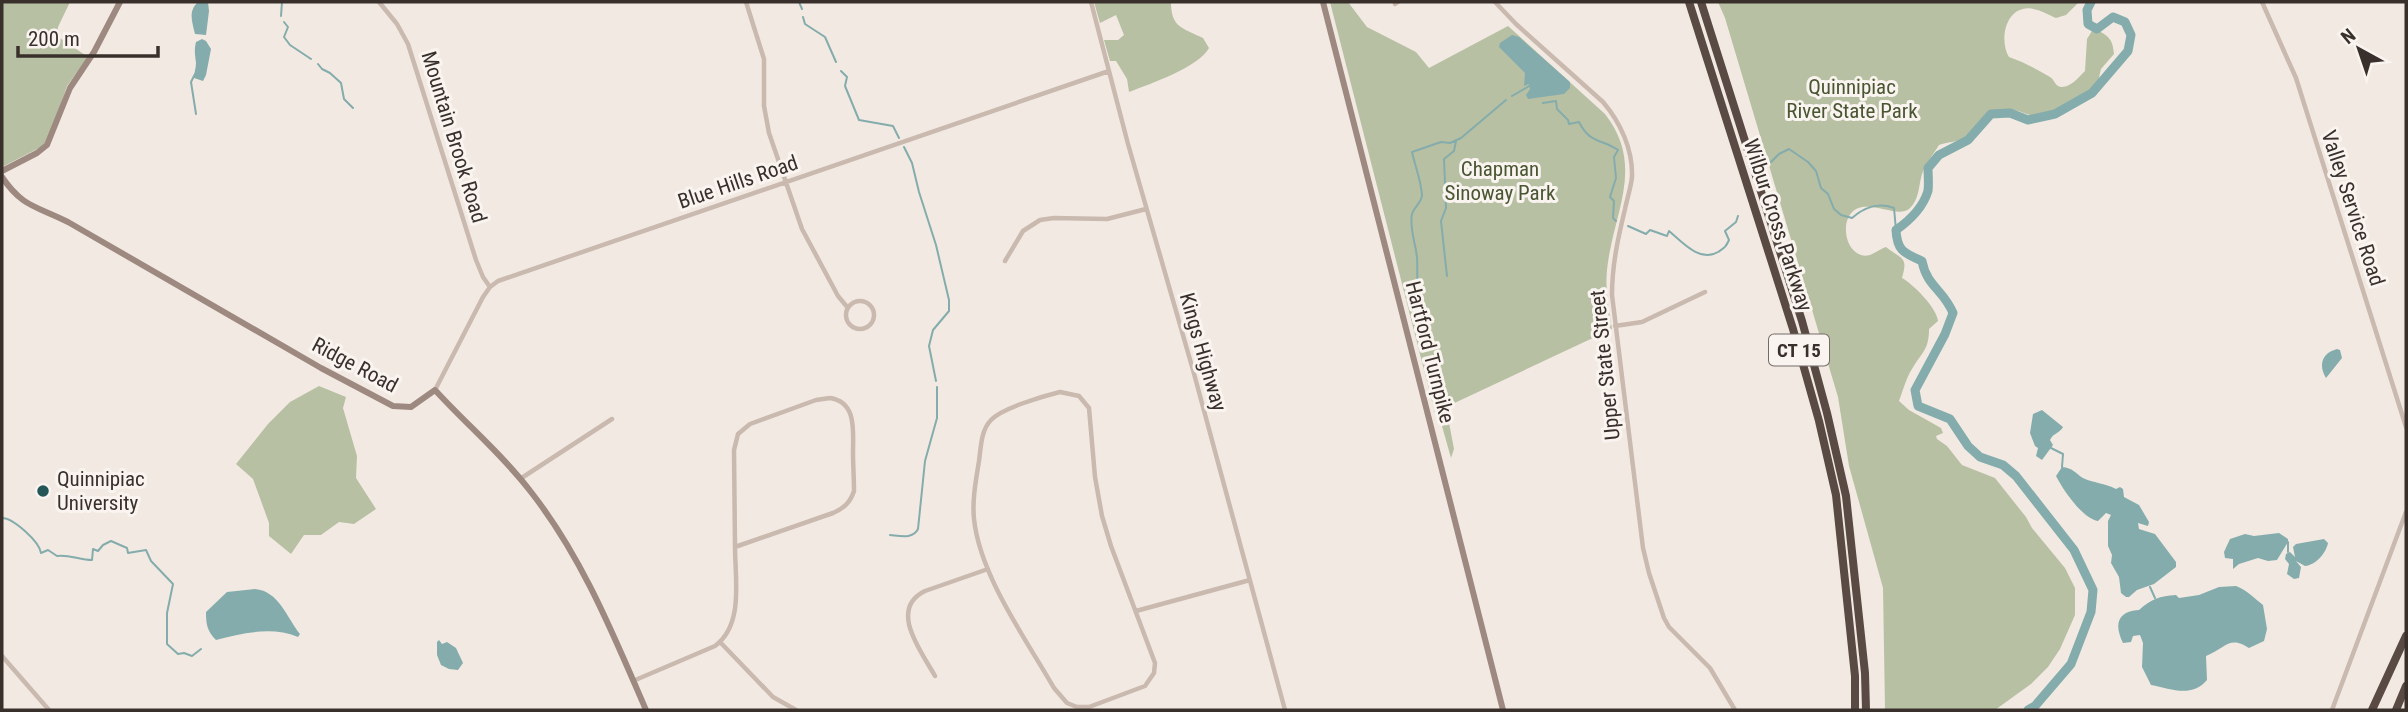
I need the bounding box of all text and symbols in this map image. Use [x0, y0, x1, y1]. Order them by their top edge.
scale bar [18, 14, 158, 58]
north arrow [2324, 14, 2394, 84]
text: N [2337, 24, 2360, 49]
text: 200 m [28, 27, 80, 51]
street label: Mountain Brook Road [417, 48, 491, 226]
park label: Quinnipiac River State Park [1786, 75, 1918, 123]
street label: Valley Service Road [2317, 127, 2389, 289]
street label: Wilbur Cross Parkway [1739, 136, 1817, 314]
street label: Blue Hills Road [675, 150, 801, 214]
park label: Chapman Sinoway Park [1445, 157, 1556, 205]
street label: Hartford Turnpike [1401, 279, 1459, 426]
street label: Upper State Street [1585, 289, 1625, 441]
street label: Kings Highway [1175, 290, 1231, 414]
street label: Ridge Road [308, 332, 402, 398]
road number: CT 15 [1769, 334, 1829, 366]
place label: Quinnipiac University [57, 467, 145, 515]
marker: Quinnipiac University [35, 483, 51, 499]

